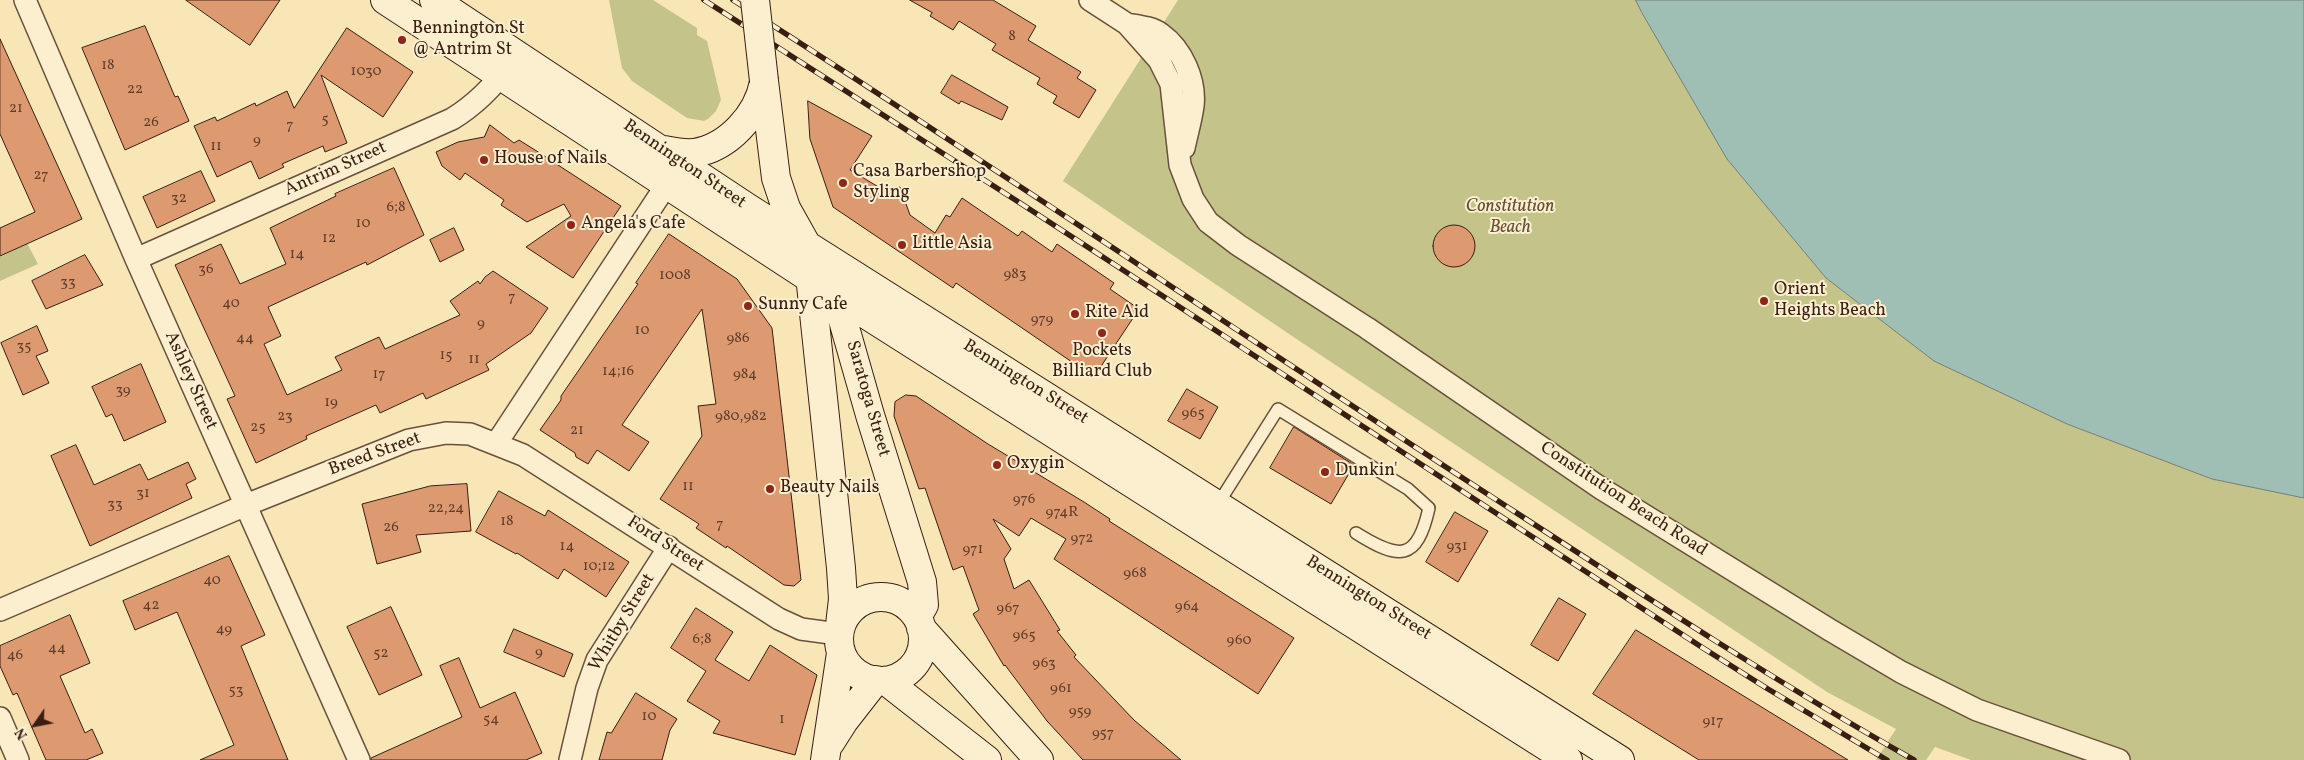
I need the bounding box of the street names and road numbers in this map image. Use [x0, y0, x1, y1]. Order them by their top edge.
street label: Bennington Street [618, 116, 750, 214]
street label: Antrim Street [282, 138, 390, 202]
street label: Ashley Street [159, 328, 221, 434]
street label: Bennington Street [958, 336, 1092, 430]
street label: Saratoga Street [840, 338, 894, 460]
street label: Breed Street [326, 428, 424, 482]
street label: Constitution Beach Road [1535, 438, 1711, 562]
street label: Ford Street [623, 512, 707, 578]
street label: Bennington Street [1301, 552, 1435, 646]
street label: Whitby Street [585, 570, 661, 676]

